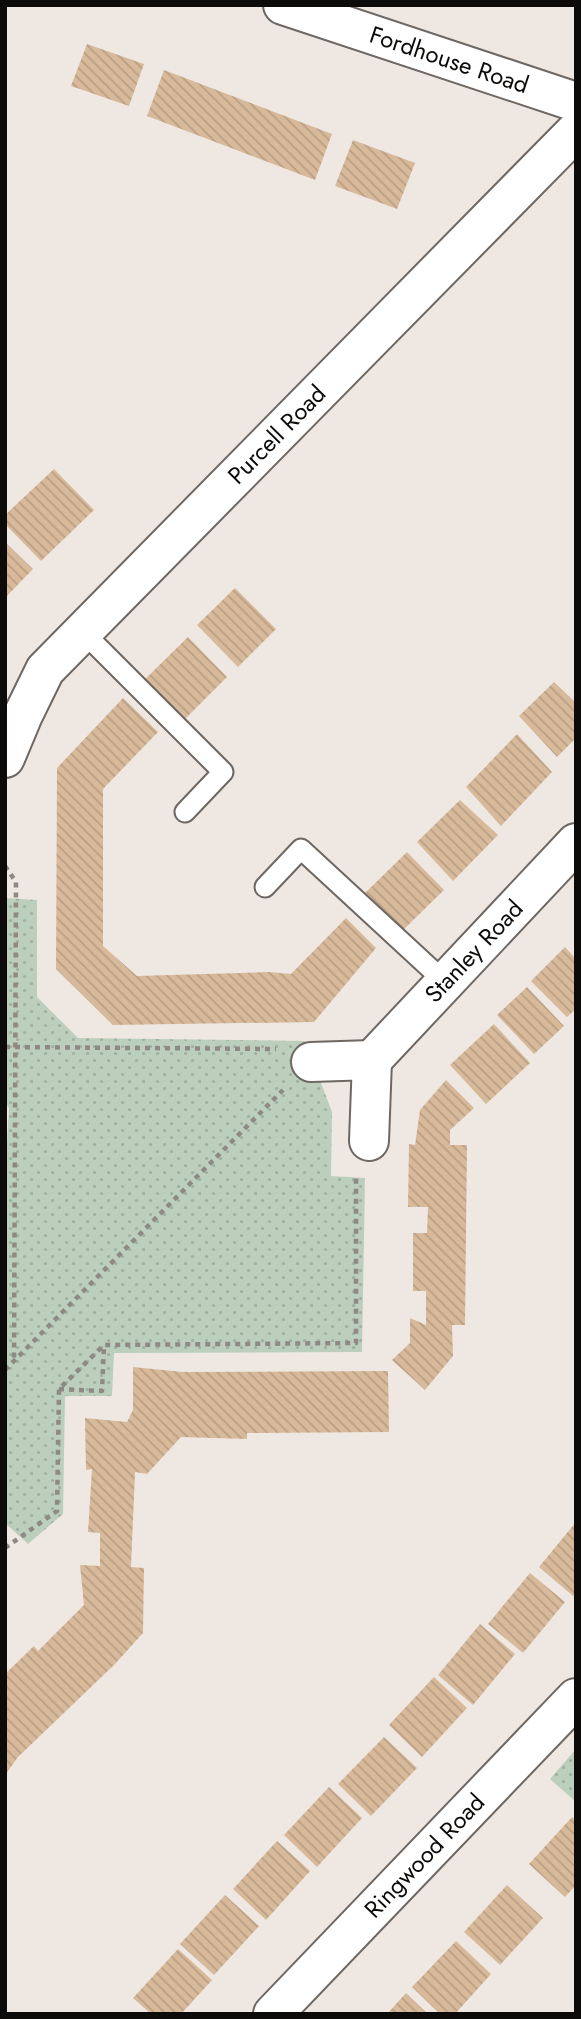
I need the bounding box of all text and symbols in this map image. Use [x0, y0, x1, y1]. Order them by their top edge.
street label: Fordhouse Road [365, 17, 533, 102]
street label: Purcell Road [219, 377, 334, 492]
street label: Stanley Road [416, 892, 531, 1011]
street label: Ringwood Road [356, 1785, 493, 1926]

